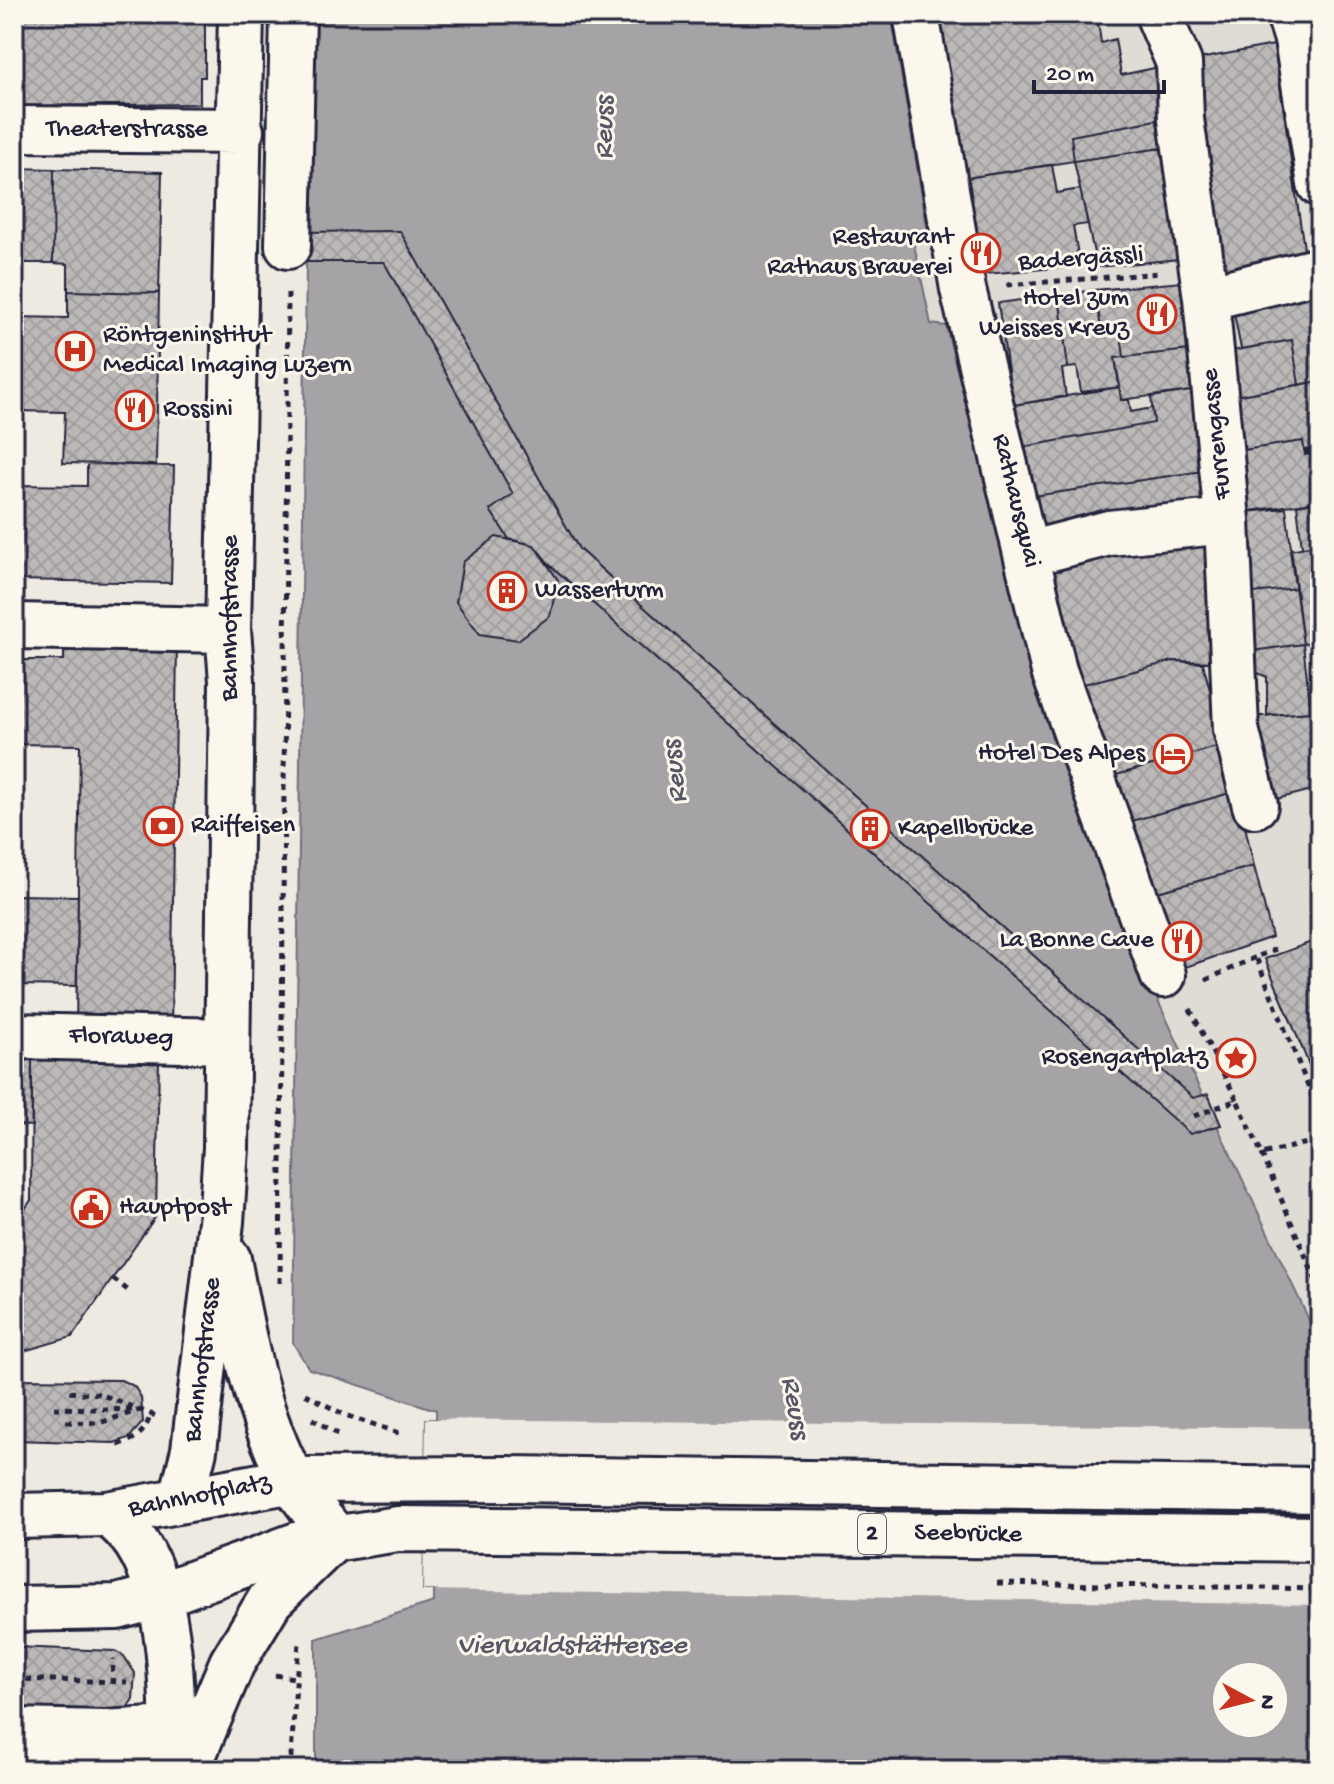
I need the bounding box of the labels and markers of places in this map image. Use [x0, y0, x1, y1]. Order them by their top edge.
place label: Restaurant Rathaus Brauerei [767, 223, 955, 284]
restaurant icon: Restaurant Rathaus Brauerei [960, 232, 1002, 274]
place label: Hotel zum Weisses Kreuz [979, 284, 1131, 345]
restaurant icon: Hotel zum Weisses Kreuz [1136, 293, 1178, 335]
place label: Röntgeninstitut Medical Imaging Luzern [103, 321, 352, 382]
hospital icon: Röntgeninstitut Medical Imaging Luzern [54, 330, 96, 372]
restaurant icon: Rossini [114, 389, 156, 431]
place label: Rossini [163, 395, 233, 426]
building icon: Wasserturm [486, 570, 528, 612]
place label: Wasserturm [535, 576, 664, 607]
hotel icon: Hotel Des Alpes [1152, 733, 1194, 775]
place label: Hotel Des Alpes [978, 739, 1146, 770]
bank icon: Raiffeisen [142, 805, 184, 847]
building icon: Kapellbrücke [849, 808, 891, 850]
place label: Raiffeisen [191, 811, 296, 842]
place label: Kapellbrücke [898, 814, 1034, 845]
restaurant icon: La Bonne Cave [1161, 920, 1203, 962]
place label: La Bonne Cave [999, 926, 1155, 957]
place icon: Rosengartplatz [1215, 1037, 1257, 1079]
place label: Rosengartplatz [1041, 1043, 1210, 1074]
public building icon: Hauptpost [70, 1187, 112, 1229]
place label: Hauptpost [119, 1193, 233, 1224]

